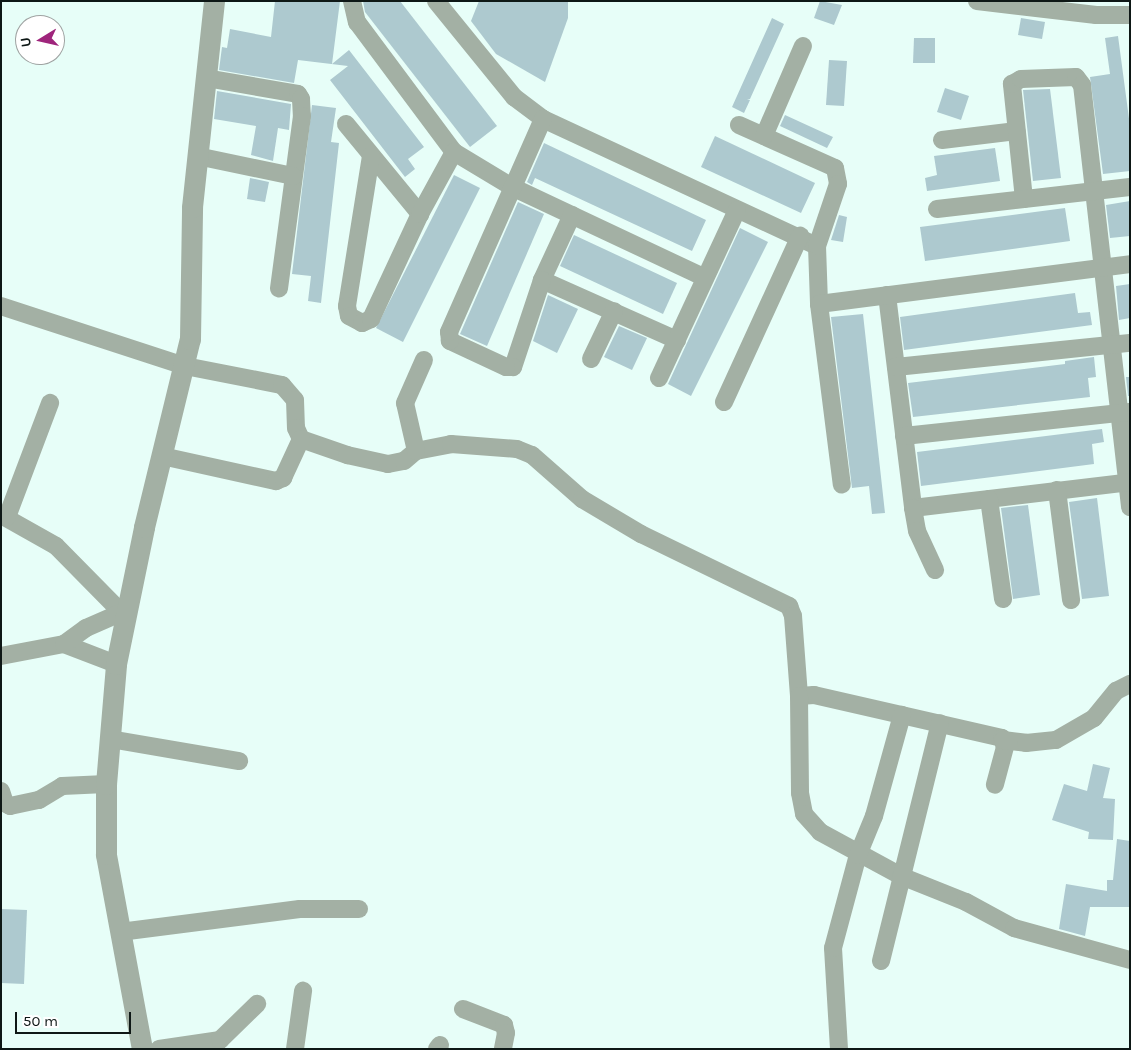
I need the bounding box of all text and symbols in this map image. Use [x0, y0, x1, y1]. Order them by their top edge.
north arrow [15, 15, 65, 65]
text: U [17, 36, 35, 48]
scale bar [18, 1002, 134, 1034]
text: 50 m [23, 1012, 58, 1030]

